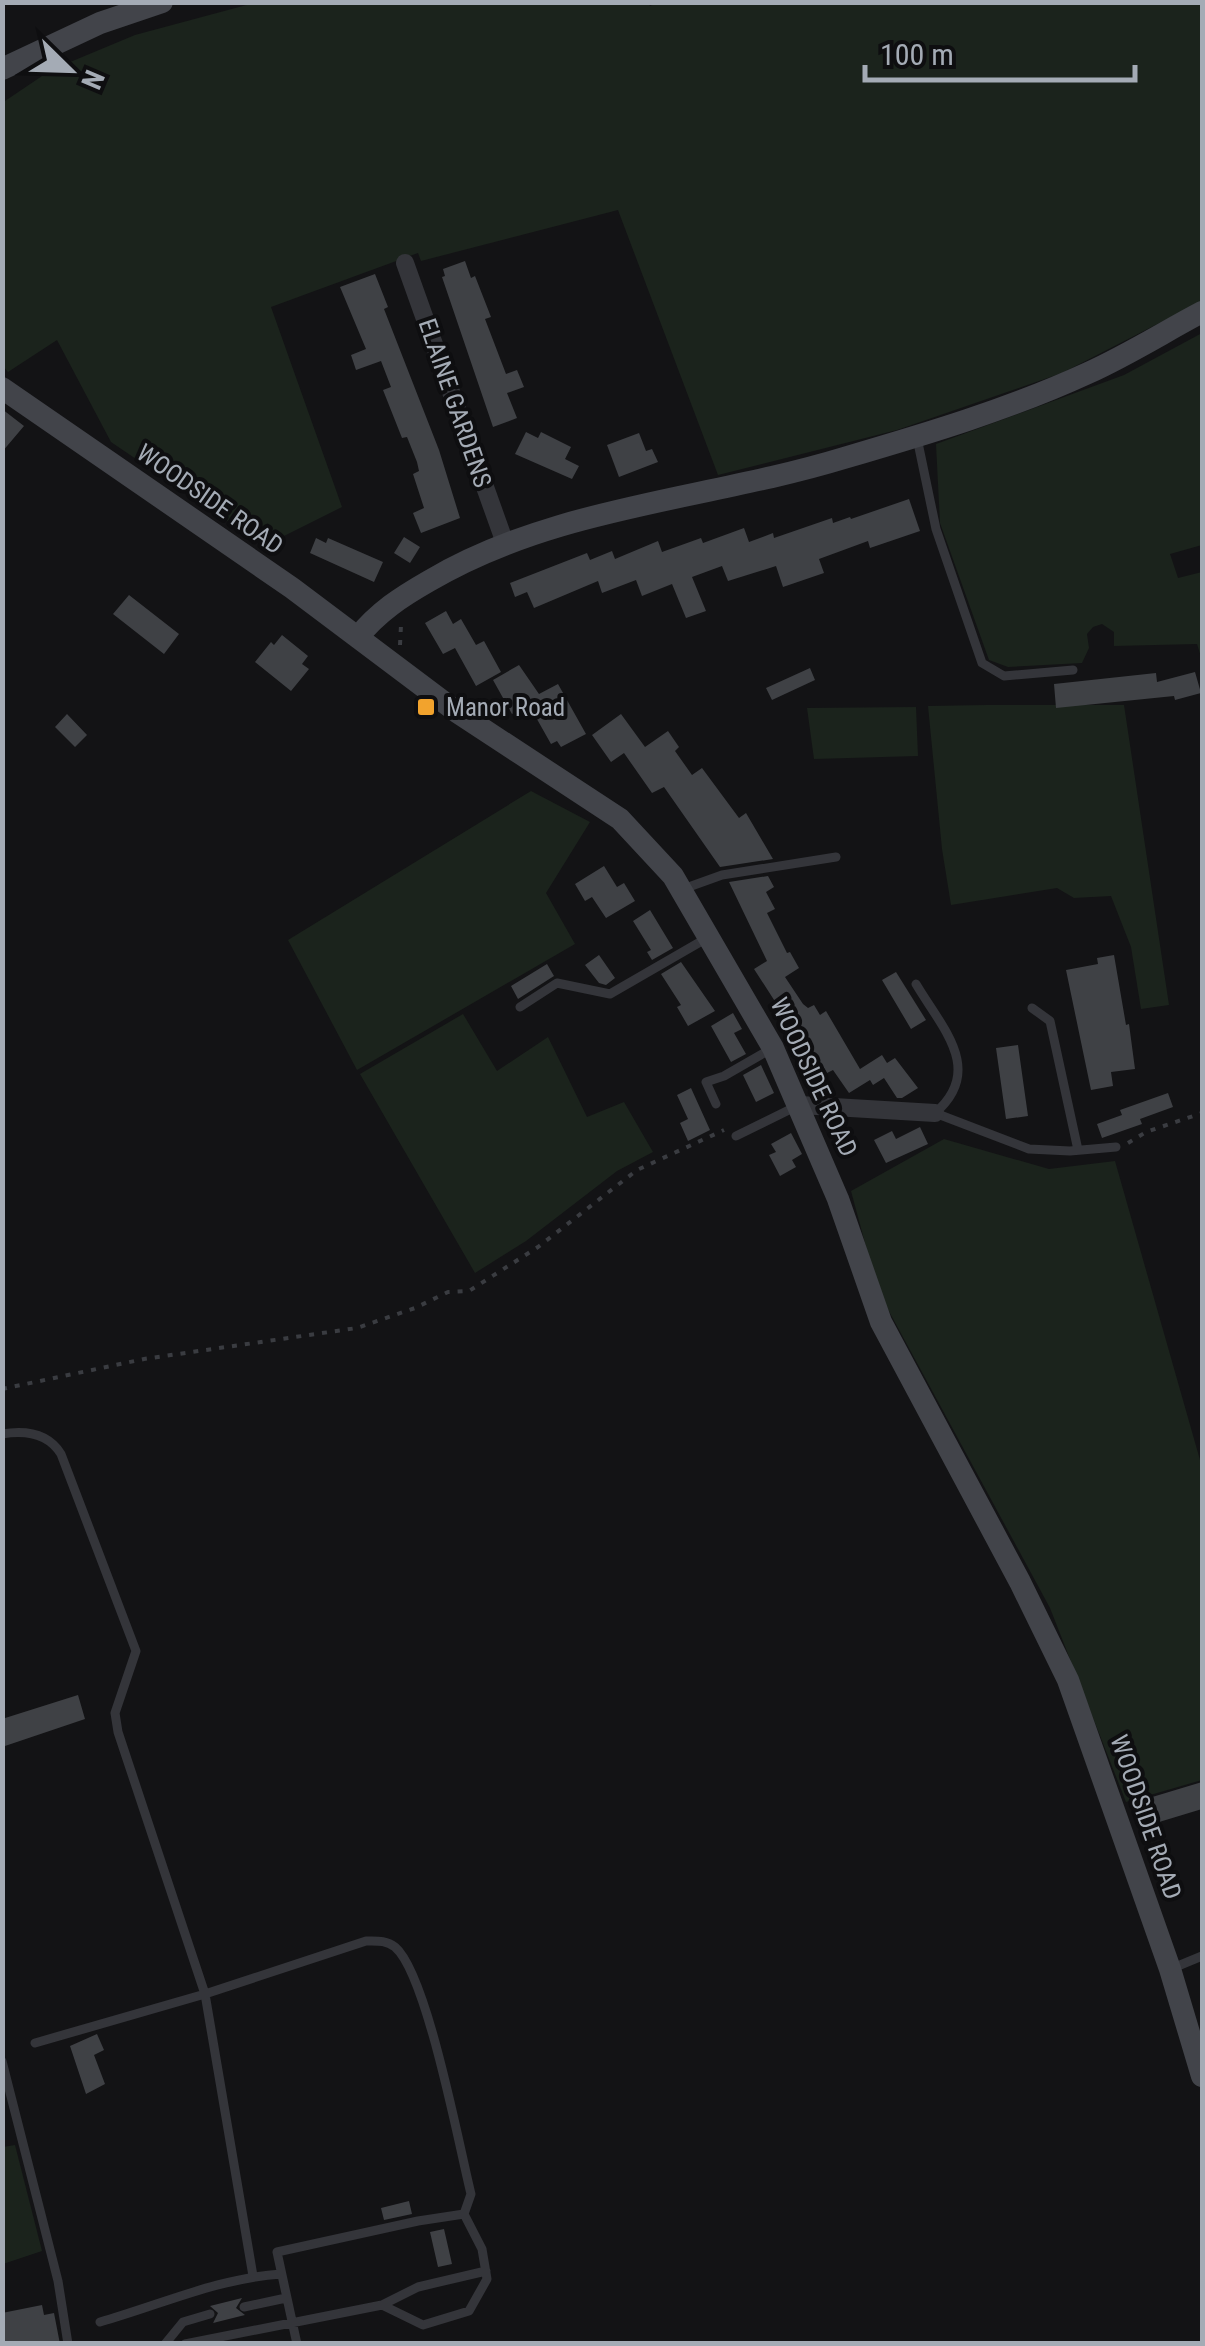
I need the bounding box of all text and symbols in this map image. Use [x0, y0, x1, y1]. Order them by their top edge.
north arrow [20, 20, 120, 120]
scale bar [865, 20, 1135, 82]
text: 100 m [880, 37, 954, 72]
text: N [74, 65, 111, 94]
street label: ELAINE GARDENS [413, 315, 497, 491]
street label: WOODSIDE ROAD [131, 438, 289, 560]
place label: Manor Road [446, 693, 565, 722]
marker: Manor Road [415, 696, 437, 718]
street label: WOODSIDE ROAD [765, 993, 863, 1161]
street label: WOODSIDE ROAD [1104, 1731, 1188, 1903]

